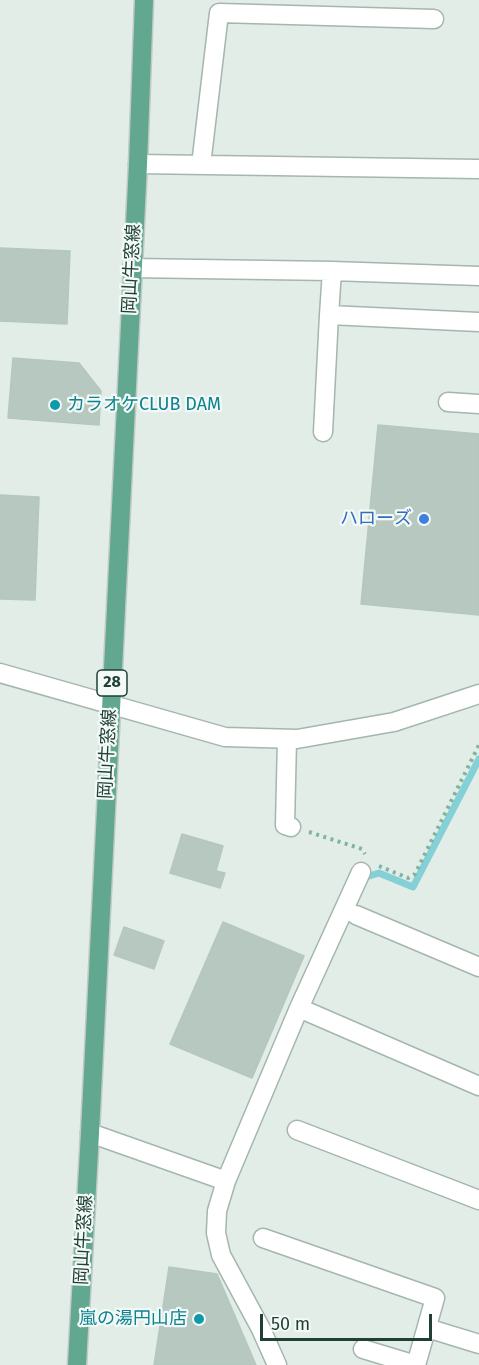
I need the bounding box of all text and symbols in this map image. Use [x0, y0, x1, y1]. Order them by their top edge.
street label: 岡山牛窓線 [119, 223, 145, 315]
place label: カラオケCLUB DAM [67, 394, 221, 416]
marker: カラオケCLUB DAM [48, 398, 62, 412]
place label: ハローズ [340, 508, 412, 530]
marker: ハローズ [417, 512, 431, 526]
road number: 28 [97, 670, 127, 696]
street label: 岡山牛窓線 [95, 708, 121, 800]
street label: 岡山牛窓線 [71, 1194, 97, 1286]
scale bar [263, 1302, 436, 1340]
place label: 嵐の湯円山店 [79, 1308, 187, 1330]
marker: 嵐の湯円山店 [192, 1312, 206, 1326]
text: 50 m [271, 1313, 310, 1335]

